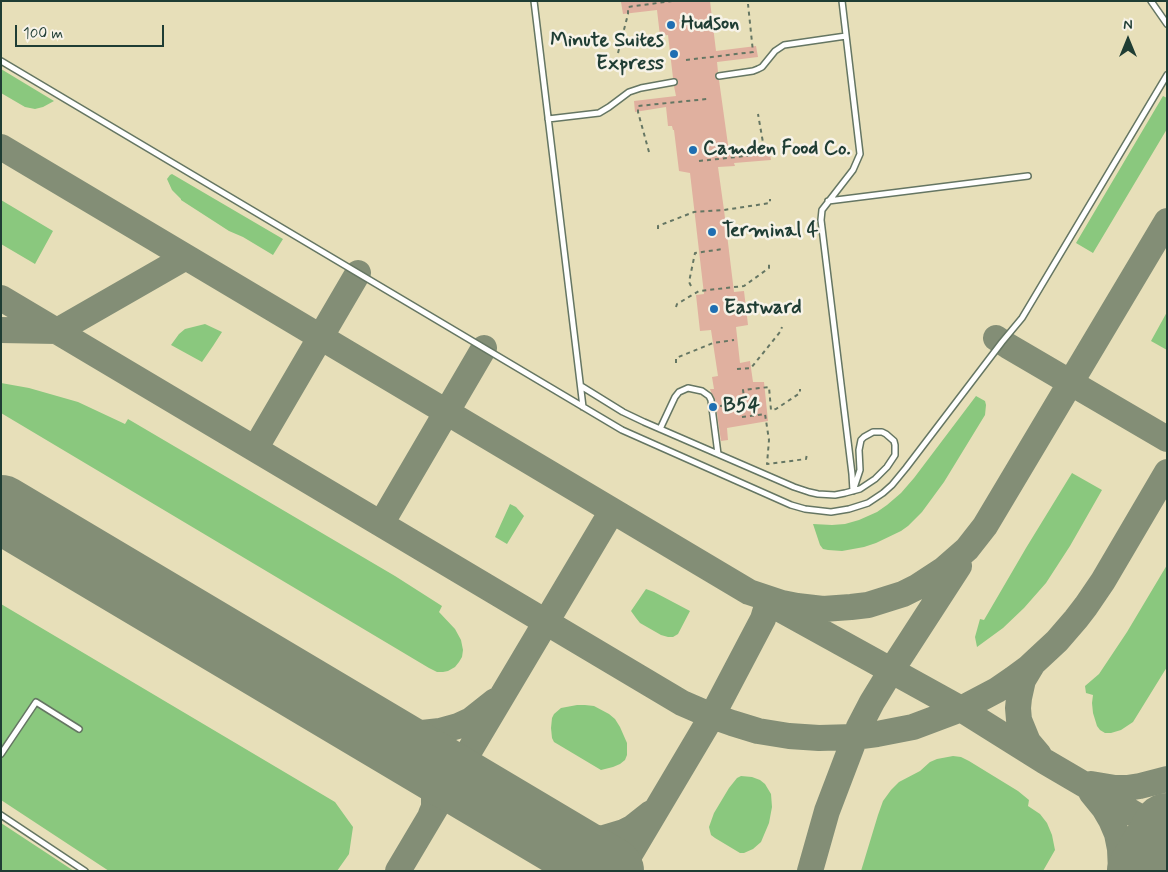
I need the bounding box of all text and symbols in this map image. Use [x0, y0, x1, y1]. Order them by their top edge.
place label: Hudson [681, 13, 739, 37]
scale bar [18, 15, 166, 47]
north arrow [1103, 15, 1153, 65]
text: N [1123, 16, 1133, 34]
marker: Hudson [665, 19, 677, 31]
text: 100 m [23, 24, 63, 44]
place label: Minute Suites Express [550, 30, 664, 77]
marker: Minute Suites Express [668, 48, 680, 60]
place label: Camden Food Co. [703, 138, 851, 162]
marker: Camden Food Co. [687, 144, 699, 156]
place label: Terminal 4 [722, 220, 818, 244]
marker: Terminal 4 [706, 226, 718, 238]
place label: Eastward [724, 297, 802, 321]
marker: Eastward [708, 303, 720, 315]
place label: B54 [723, 395, 760, 419]
marker: B54 [707, 401, 719, 413]

